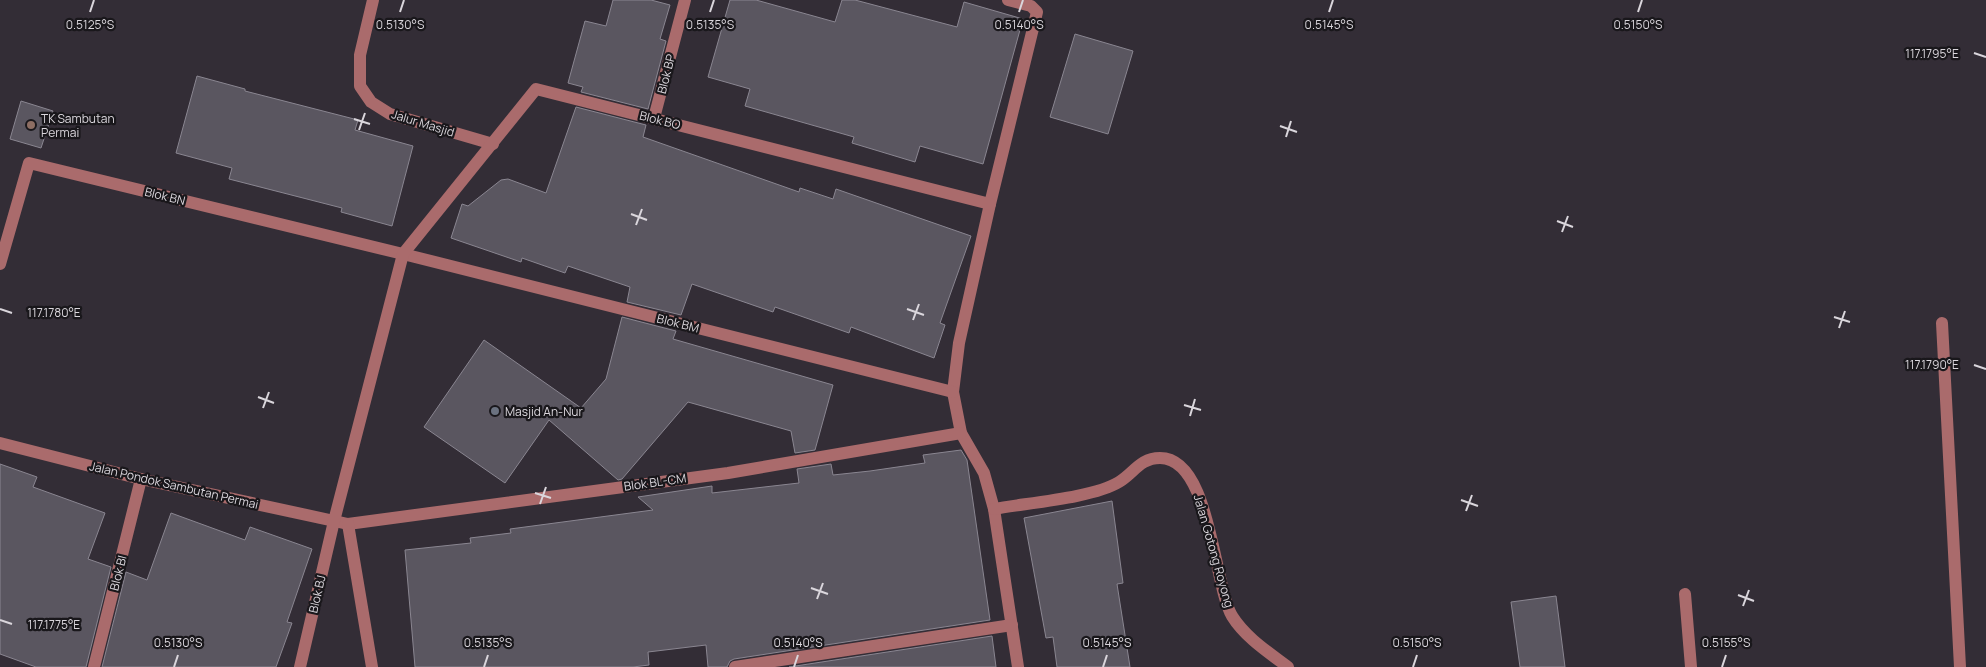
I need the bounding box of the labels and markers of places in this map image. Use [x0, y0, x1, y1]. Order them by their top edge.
place label: TK Sambutan Permai [41, 110, 115, 141]
marker: TK Sambutan Permai [25, 119, 37, 131]
place label: Masjid An-Nur [505, 403, 583, 420]
marker: Masjid An-Nur [489, 405, 501, 417]

